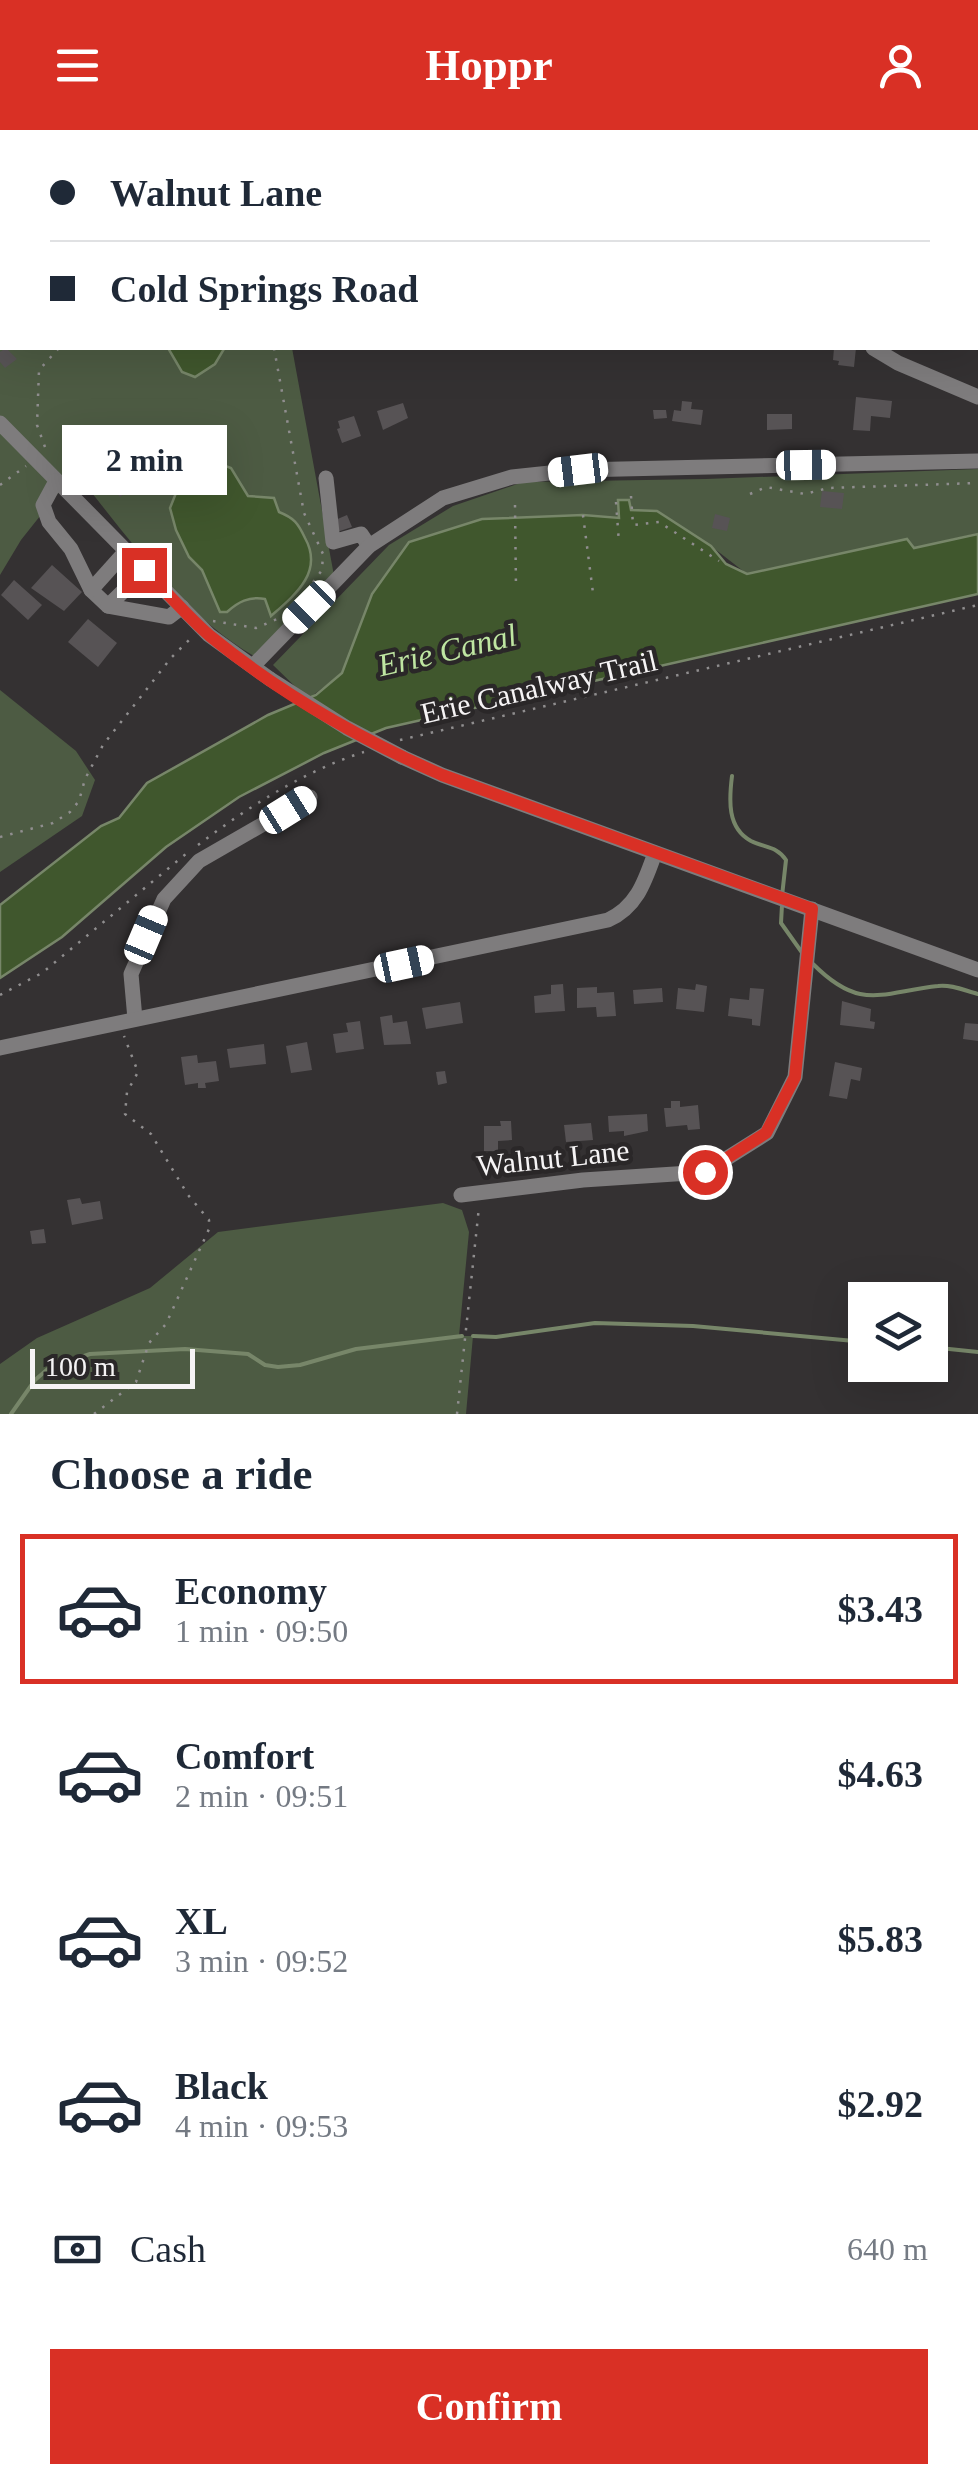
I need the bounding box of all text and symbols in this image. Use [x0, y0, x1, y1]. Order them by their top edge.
icon: menu [50, 38, 105, 93]
icon: person [873, 38, 928, 93]
text: Hoppr [425, 40, 553, 90]
text: Walnut Lane [110, 172, 322, 214]
text: Cold Springs Road [110, 268, 418, 310]
callout: 2 min [62, 425, 226, 495]
text: 2 min [106, 442, 183, 478]
car [776, 449, 836, 481]
car [546, 451, 610, 489]
route end [122, 548, 167, 593]
car [277, 575, 341, 639]
water label: Erie Canal [373, 617, 520, 684]
street label: Erie Canalway Trail [417, 643, 660, 730]
car [255, 781, 321, 839]
car [120, 902, 172, 968]
car [372, 943, 436, 985]
street label: Walnut Lane [475, 1133, 631, 1182]
route start [683, 1150, 728, 1195]
map controls [848, 1282, 948, 1382]
button: layers [848, 1282, 948, 1382]
scale bar [30, 1344, 195, 1388]
text: 100 m [45, 1351, 116, 1382]
text: Choose a ride [50, 1449, 313, 1499]
icon: car [55, 1564, 145, 1654]
text: Economy [175, 1570, 327, 1612]
text: $3.43 [838, 1588, 923, 1630]
text: 1 min · 09:50 [175, 1613, 348, 1649]
icon: car [55, 1729, 145, 1819]
text: Comfort [175, 1735, 314, 1777]
text: $4.63 [838, 1753, 923, 1795]
text: 2 min · 09:51 [175, 1778, 348, 1814]
icon: car [55, 1894, 145, 1984]
text: XL [175, 1900, 228, 1942]
text: $5.83 [838, 1918, 923, 1960]
text: 3 min · 09:52 [175, 1943, 348, 1979]
icon: car [55, 2059, 145, 2149]
text: Black [175, 2065, 268, 2107]
text: $2.92 [838, 2083, 923, 2125]
text: 4 min · 09:53 [175, 2108, 348, 2144]
icon: cash [50, 2222, 105, 2277]
text: Cash [130, 2228, 206, 2270]
text: 640 m [847, 2231, 928, 2267]
button: Confirm [50, 2349, 928, 2464]

